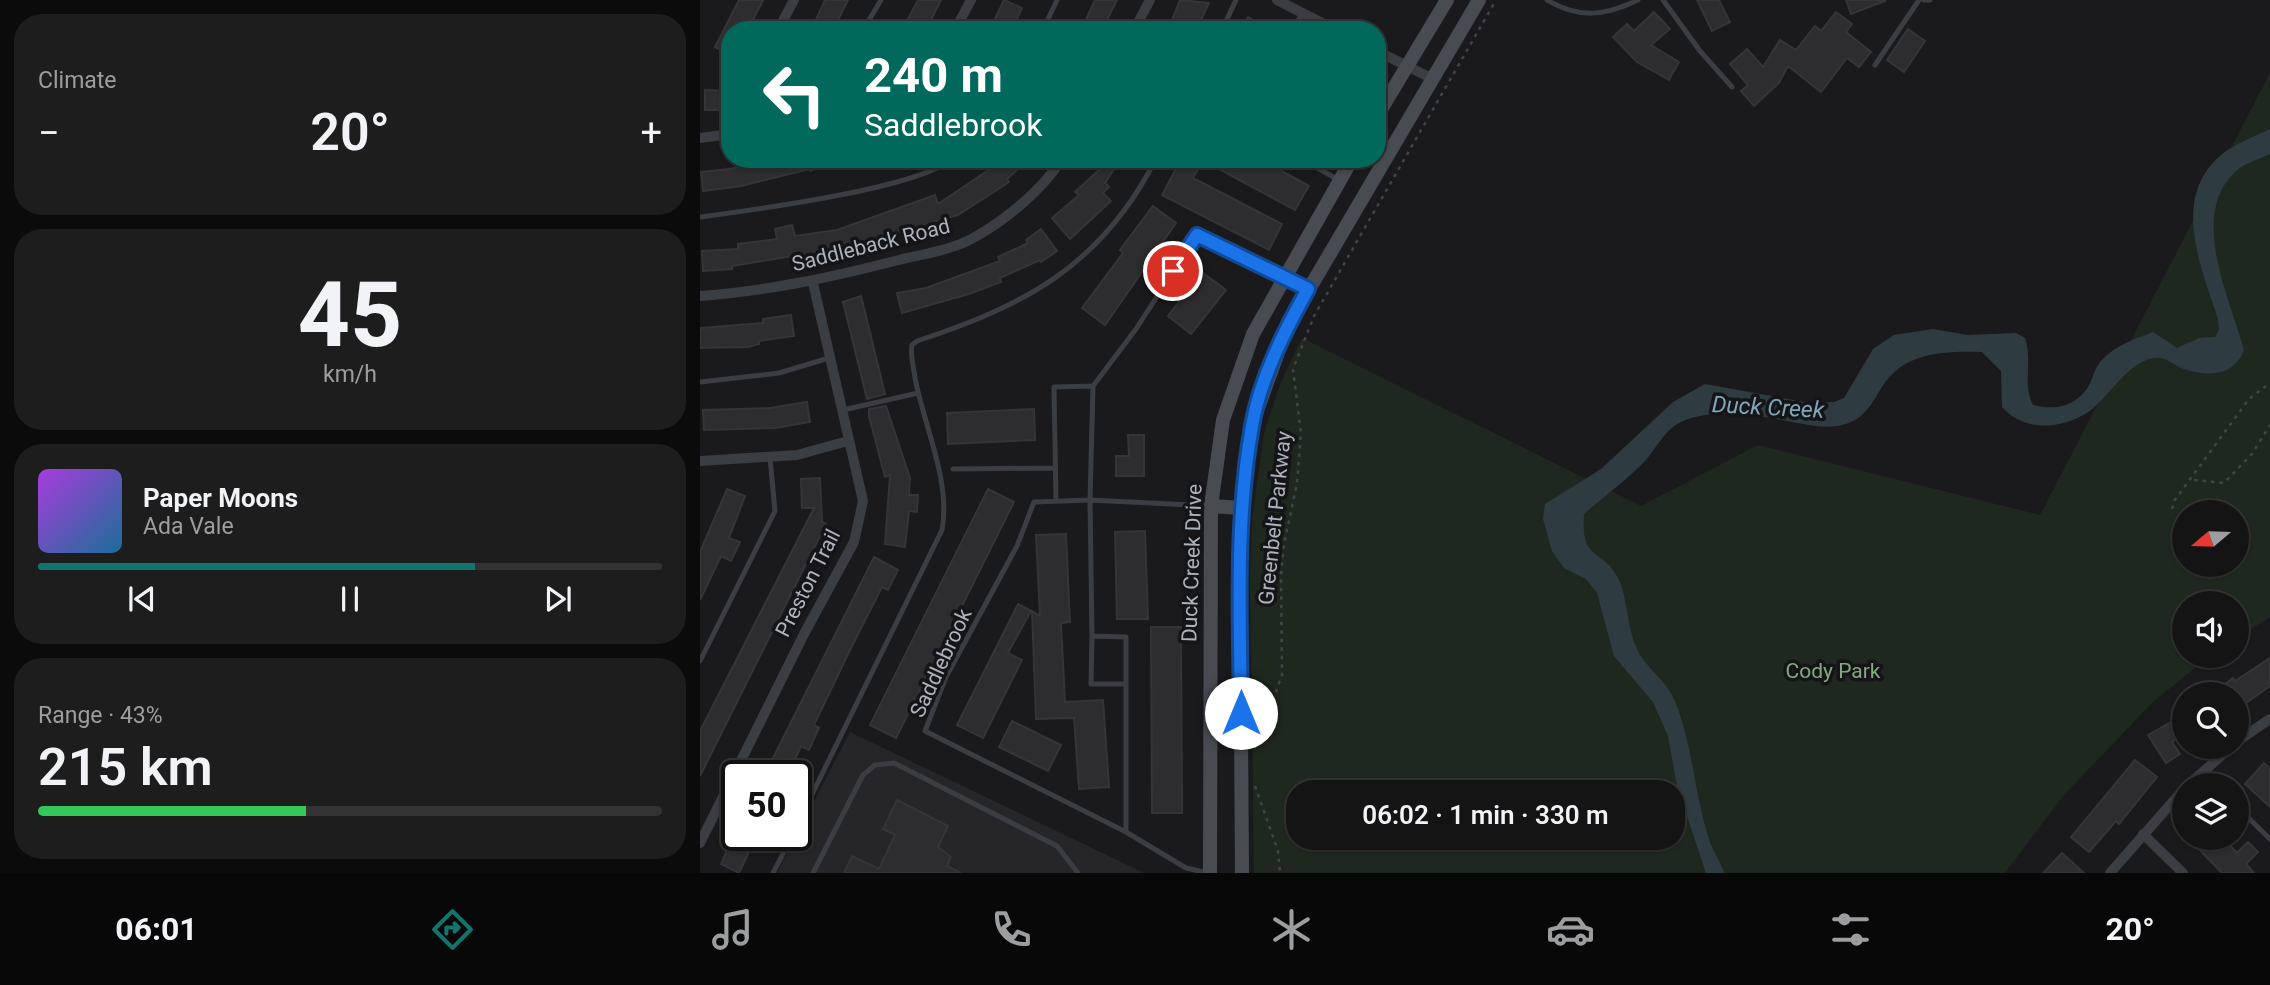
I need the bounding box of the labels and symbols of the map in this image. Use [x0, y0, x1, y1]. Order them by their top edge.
street label: Saddleback Road [789, 214, 953, 276]
pin [1143, 241, 1203, 301]
water label: Duck Creek [1711, 391, 1825, 424]
street label: Greenbelt Parkway [1254, 430, 1296, 606]
street label: Duck Creek Drive [1177, 484, 1207, 642]
north arrow [2172, 500, 2249, 578]
street label: Preston Trail [771, 525, 845, 641]
street label: Saddlebrook [905, 605, 977, 721]
park label: Cody Park [1786, 659, 1881, 683]
position arrow [1204, 676, 1278, 750]
speed limit sign: 50 [721, 760, 812, 851]

